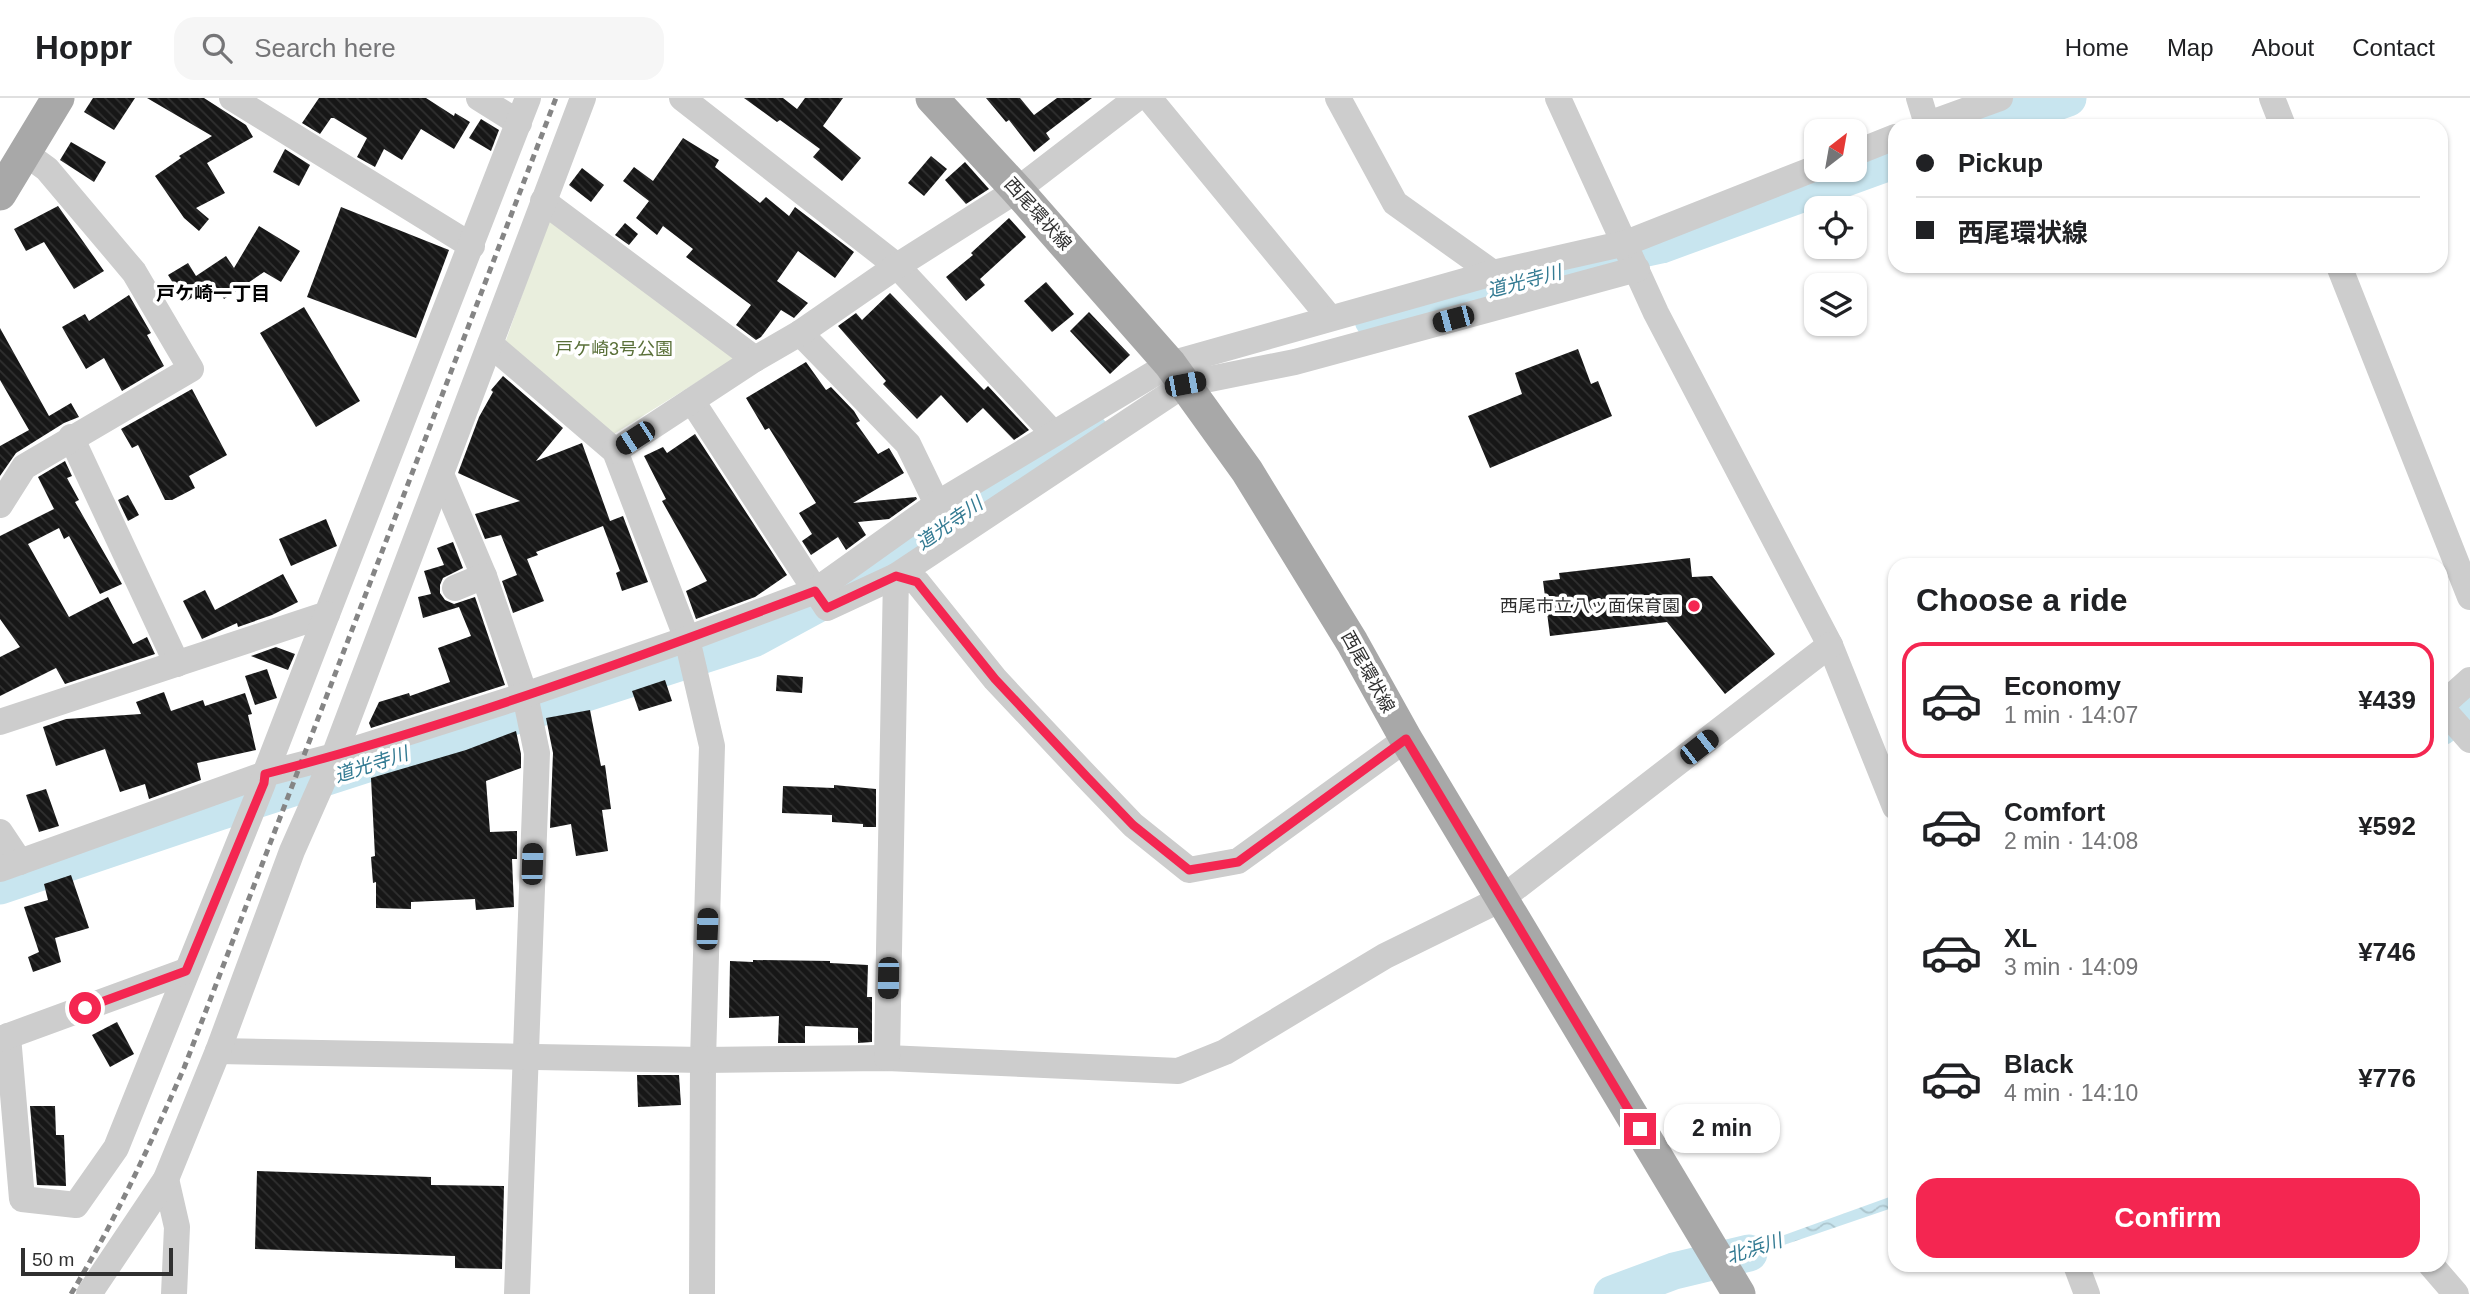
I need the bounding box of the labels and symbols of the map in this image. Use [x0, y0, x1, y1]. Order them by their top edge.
north arrow [1804, 119, 1867, 182]
street label: 西尾環状線 [1000, 174, 1076, 254]
water label: 道光寺川 [1485, 261, 1565, 301]
district label: 戸ケ崎一丁目 [156, 283, 270, 304]
car [1430, 303, 1477, 335]
park label: 戸ケ崎3号公園 [555, 339, 673, 359]
car [1163, 370, 1208, 398]
car [612, 418, 659, 458]
water label: 道光寺川 [912, 492, 988, 554]
place label: 西尾市立八ッ面保育園 [1500, 596, 1680, 616]
marker: 西尾市立八ッ面保育園 [1686, 598, 1702, 614]
street label: 西尾環状線 [1337, 628, 1399, 716]
car [1676, 726, 1723, 768]
water label: 道光寺川 [332, 742, 412, 786]
car [521, 843, 544, 885]
car [696, 908, 719, 950]
car [878, 957, 899, 999]
route start [69, 992, 101, 1024]
callout: 2 min [1664, 1104, 1780, 1154]
route end [1624, 1113, 1656, 1145]
water label: 北浜川 [1724, 1229, 1786, 1267]
scale bar [21, 1245, 173, 1277]

